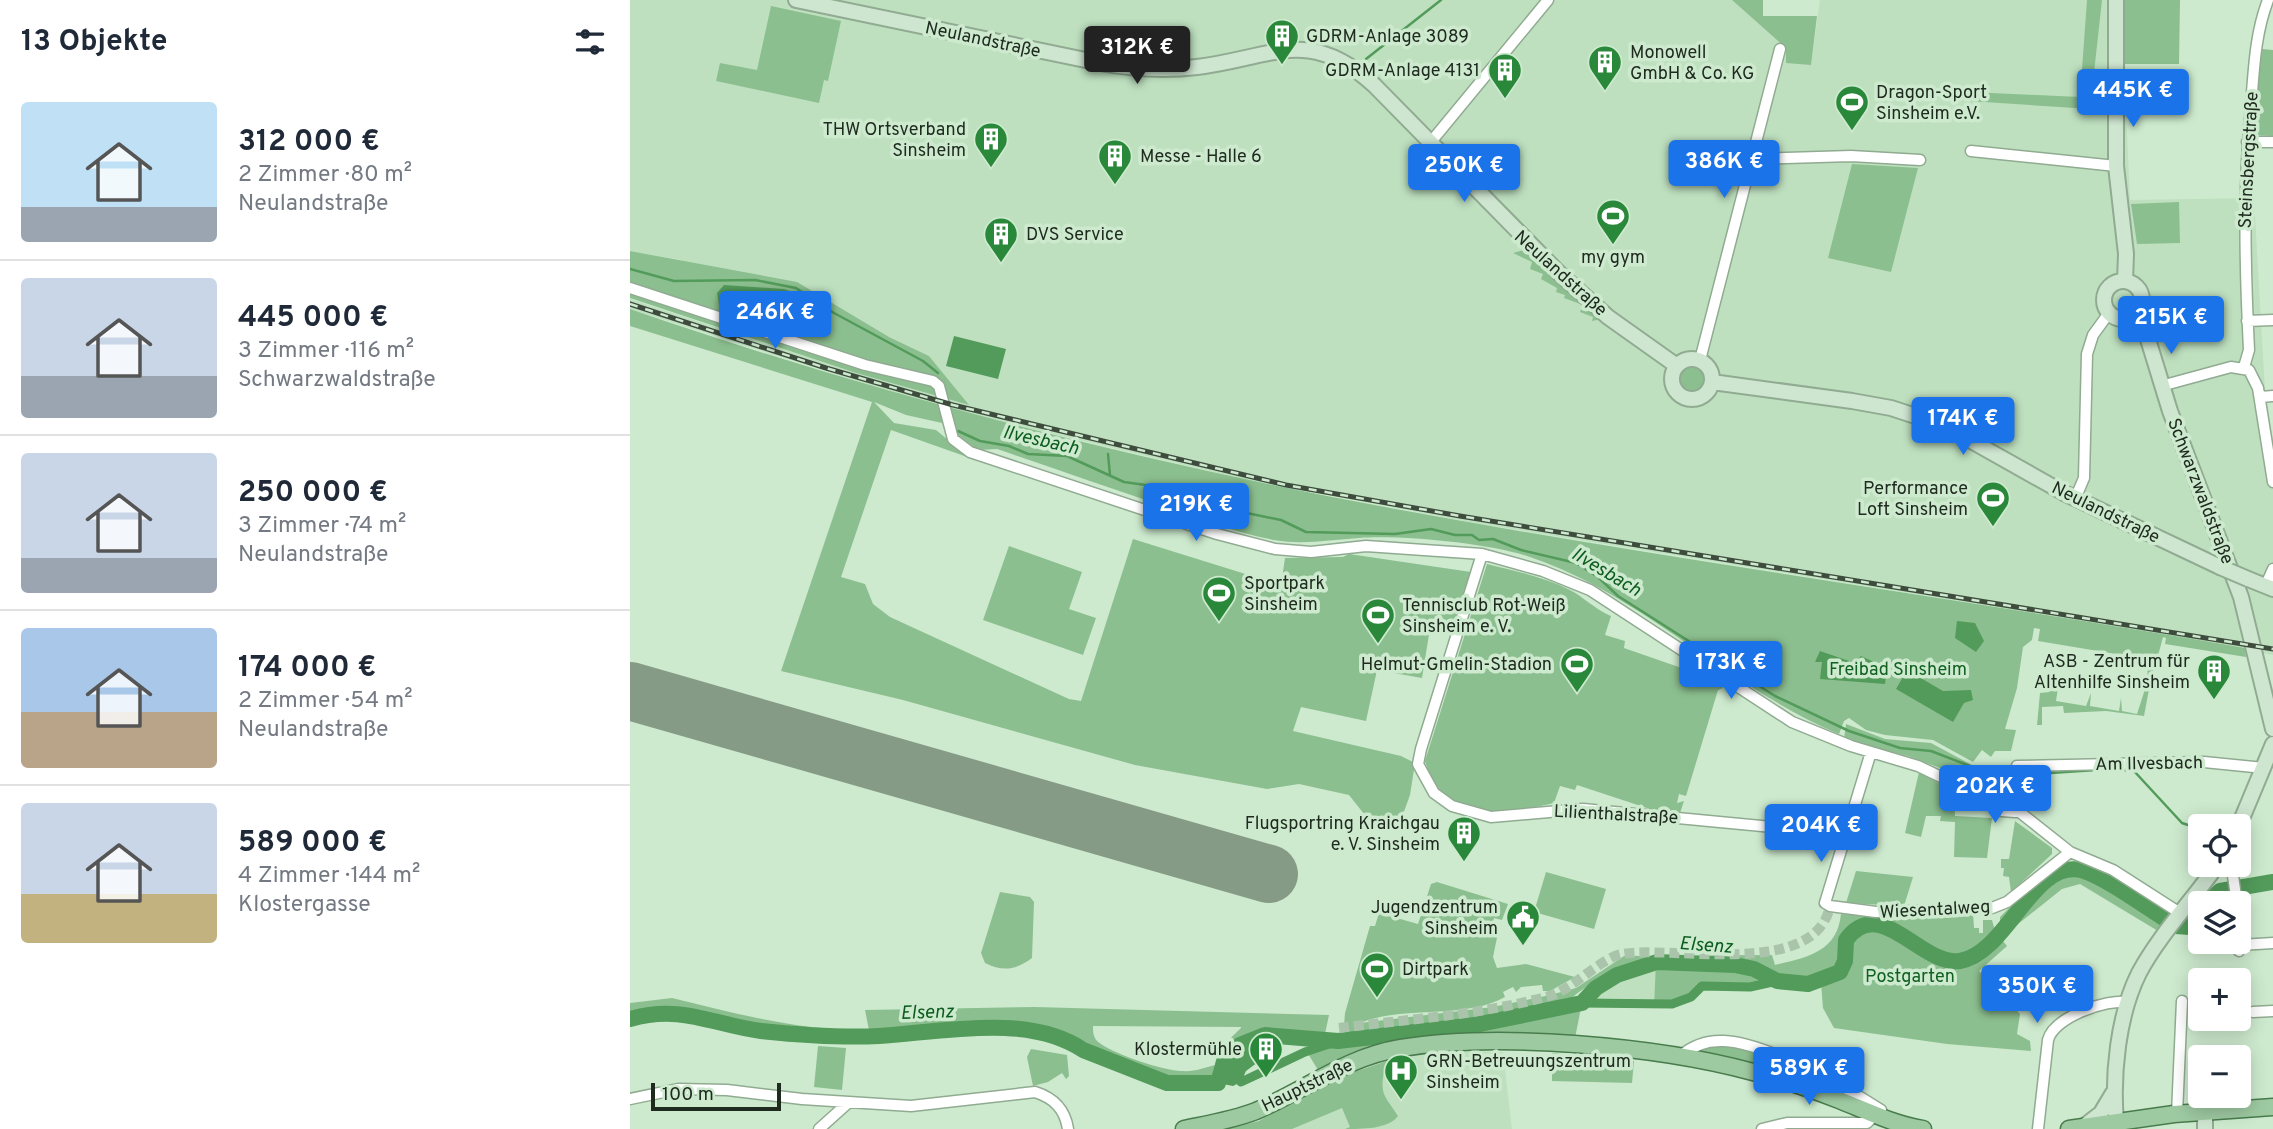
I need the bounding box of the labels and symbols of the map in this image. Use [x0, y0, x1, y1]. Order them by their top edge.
street label: Neulandstraße [923, 17, 1043, 64]
building icon: GDRM-Anlage 3089 [1263, 17, 1301, 66]
place label: GDRM-Anlage 3089 [1306, 26, 1469, 49]
pin: 312K € [1080, 27, 1194, 86]
place label: Monowell GmbH & Co. KG [1630, 42, 1755, 86]
building icon: Monowell GmbH & Co. KG [1586, 43, 1624, 92]
building icon: GDRM-Anlage 4131 [1486, 51, 1524, 100]
place label: GDRM-Anlage 4131 [1325, 60, 1480, 83]
pin: 445K € [2076, 69, 2190, 129]
place label: Dragon-Sport Sinsheim e.V. [1876, 82, 1987, 126]
sports icon: Dragon-Sport Sinsheim e.V. [1833, 83, 1871, 132]
street label: Steinsbergstraße [2234, 91, 2265, 229]
place label: THW Ortsverband Sinsheim [822, 119, 966, 163]
building icon: THW Ortsverband Sinsheim [972, 120, 1010, 169]
building icon: Messe - Halle 6 [1096, 137, 1134, 186]
pin: 386K € [1667, 140, 1781, 200]
pin: 250K € [1407, 144, 1521, 204]
place label: Messe - Halle 6 [1140, 146, 1262, 169]
sports icon: my gym [1594, 197, 1632, 246]
building icon: DVS Service [982, 215, 1020, 264]
place label: DVS Service [1026, 224, 1124, 247]
street label: Neulandstraße [1509, 226, 1611, 322]
place label: my gym [1581, 247, 1645, 270]
pin: 246K € [718, 292, 832, 351]
pin: 215K € [2114, 296, 2228, 356]
pin: 174K € [1906, 398, 2020, 457]
street label: Schwarzwaldstraße [2161, 415, 2238, 568]
water label: Ilvesbach [1000, 421, 1081, 461]
street label: Neulandstraße [2047, 477, 2163, 549]
place label: Performance Loft Sinsheim [1857, 478, 1968, 522]
sports icon: Performance Loft Sinsheim [1974, 479, 2012, 528]
pin: 219K € [1139, 484, 1253, 543]
water label: Ilvesbach [1567, 543, 1646, 603]
place label: Sportpark Sinsheim [1244, 573, 1325, 617]
sports icon: Sportpark Sinsheim [1200, 574, 1238, 623]
place label: Tennisclub Rot-Weiß Sinsheim e. V. [1402, 595, 1566, 639]
sports icon: Tennisclub Rot-Weiß Sinsheim e. V. [1359, 596, 1397, 645]
pin: 173K € [1674, 642, 1788, 701]
sports icon: Helmut-Gmelin-Stadion [1558, 645, 1596, 694]
place label: ASB - Zentrum für Altenhilfe Sinsheim [2034, 651, 2190, 695]
building icon: ASB - Zentrum für Altenhilfe Sinsheim [2195, 652, 2233, 701]
place label: Helmut-Gmelin-Stadion [1361, 654, 1552, 677]
park label: Freibad Sinsheim [1829, 659, 1967, 682]
street label: Am Ilvesbach [2095, 752, 2203, 777]
pin: 202K € [1938, 766, 2052, 825]
street label: Lilienthalstraße [1553, 801, 1679, 830]
pin: 204K € [1764, 804, 1878, 864]
place label: Flugsportring Kraichgau e. V. Sinsheim [1245, 813, 1440, 857]
building icon: Flugsportring Kraichgau e. V. Sinsheim [1445, 814, 1483, 863]
street label: Wiesentalweg [1879, 896, 1991, 925]
place label: Jugendzentrum Sinsheim [1371, 897, 1498, 941]
public building icon: Jugendzentrum Sinsheim [1504, 898, 1542, 947]
water label: Elsenz [1678, 932, 1734, 960]
sports icon: Dirtpark [1358, 950, 1396, 999]
place label: Dirtpark [1402, 959, 1469, 982]
pin: 350K € [1980, 965, 2094, 1025]
park label: Postgarten [1865, 966, 1955, 989]
water label: Elsenz [900, 1000, 955, 1026]
building icon: Klostermühle [1247, 1030, 1285, 1079]
place label: Klostermühle [1134, 1039, 1242, 1062]
pin: 589K € [1752, 1048, 1866, 1107]
place label: GRN-Betreuungszentrum Sinsheim [1426, 1051, 1631, 1095]
hospital icon: GRN-Betreuungszentrum Sinsheim [1382, 1052, 1420, 1101]
street label: Hauptstraße [1258, 1054, 1357, 1118]
scale bar [651, 1080, 780, 1112]

